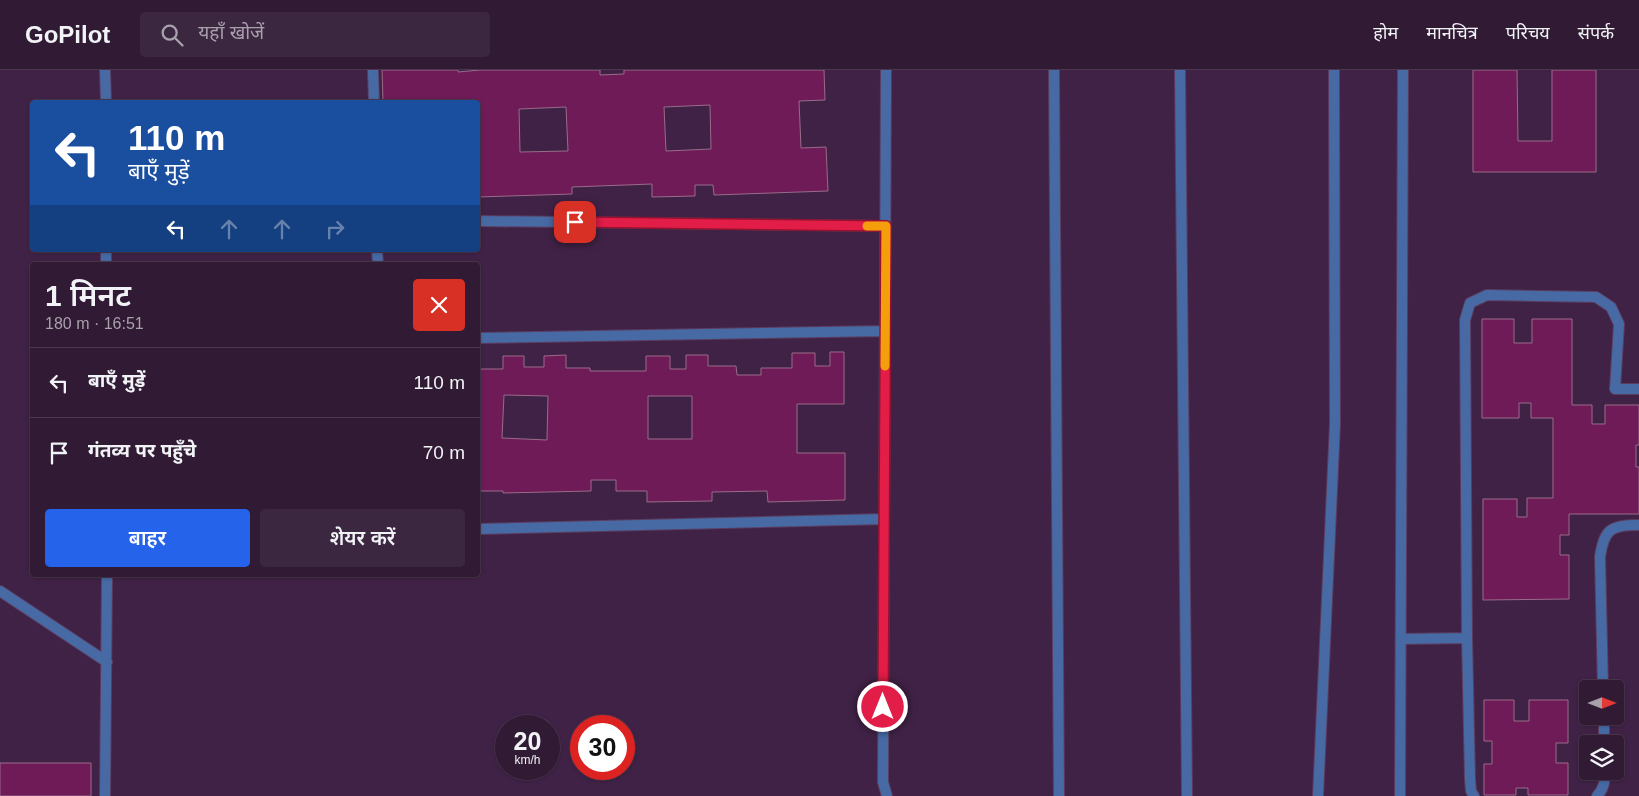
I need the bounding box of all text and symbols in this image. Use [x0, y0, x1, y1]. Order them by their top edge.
search box [140, 12, 490, 57]
text: GoPilot [25, 21, 110, 48]
icon: search [158, 21, 186, 49]
text: यहाँ खोजें [198, 22, 264, 43]
text: होम [1373, 23, 1398, 43]
text: मानचित्र [1426, 23, 1478, 43]
text: परिचय [1506, 23, 1550, 43]
text: संपर्क [1578, 23, 1614, 43]
text: 110 m [128, 118, 225, 157]
icon: left [45, 120, 110, 185]
text: बाएँ मुड़ें [128, 159, 189, 184]
pin [554, 201, 596, 243]
icon: arrive [561, 208, 589, 236]
icon: left [162, 215, 190, 243]
icon: ahead [215, 215, 243, 243]
icon: ahead [268, 215, 296, 243]
icon: right [321, 215, 349, 243]
text: 1 मिनट [45, 279, 131, 312]
button: close [413, 279, 465, 331]
text: 180 m · 16:51 [45, 315, 144, 332]
icon: left [45, 369, 73, 397]
text: बाएँ मुड़ें [88, 370, 145, 391]
text: 110 m [414, 372, 465, 393]
icon: arrive [45, 439, 73, 467]
text: गंतव्य पर पहुँचे [88, 440, 196, 461]
text: 70 m [423, 442, 465, 463]
button: बाहर [45, 509, 250, 567]
button: शेयर करें [260, 509, 465, 567]
position arrow [856, 680, 908, 732]
north arrow [1579, 680, 1624, 725]
map controls [1579, 680, 1624, 780]
speed limit sign: 30 [570, 715, 635, 780]
text: 20 [514, 727, 541, 755]
button: layers [1579, 735, 1624, 780]
text: km/h [514, 753, 541, 767]

